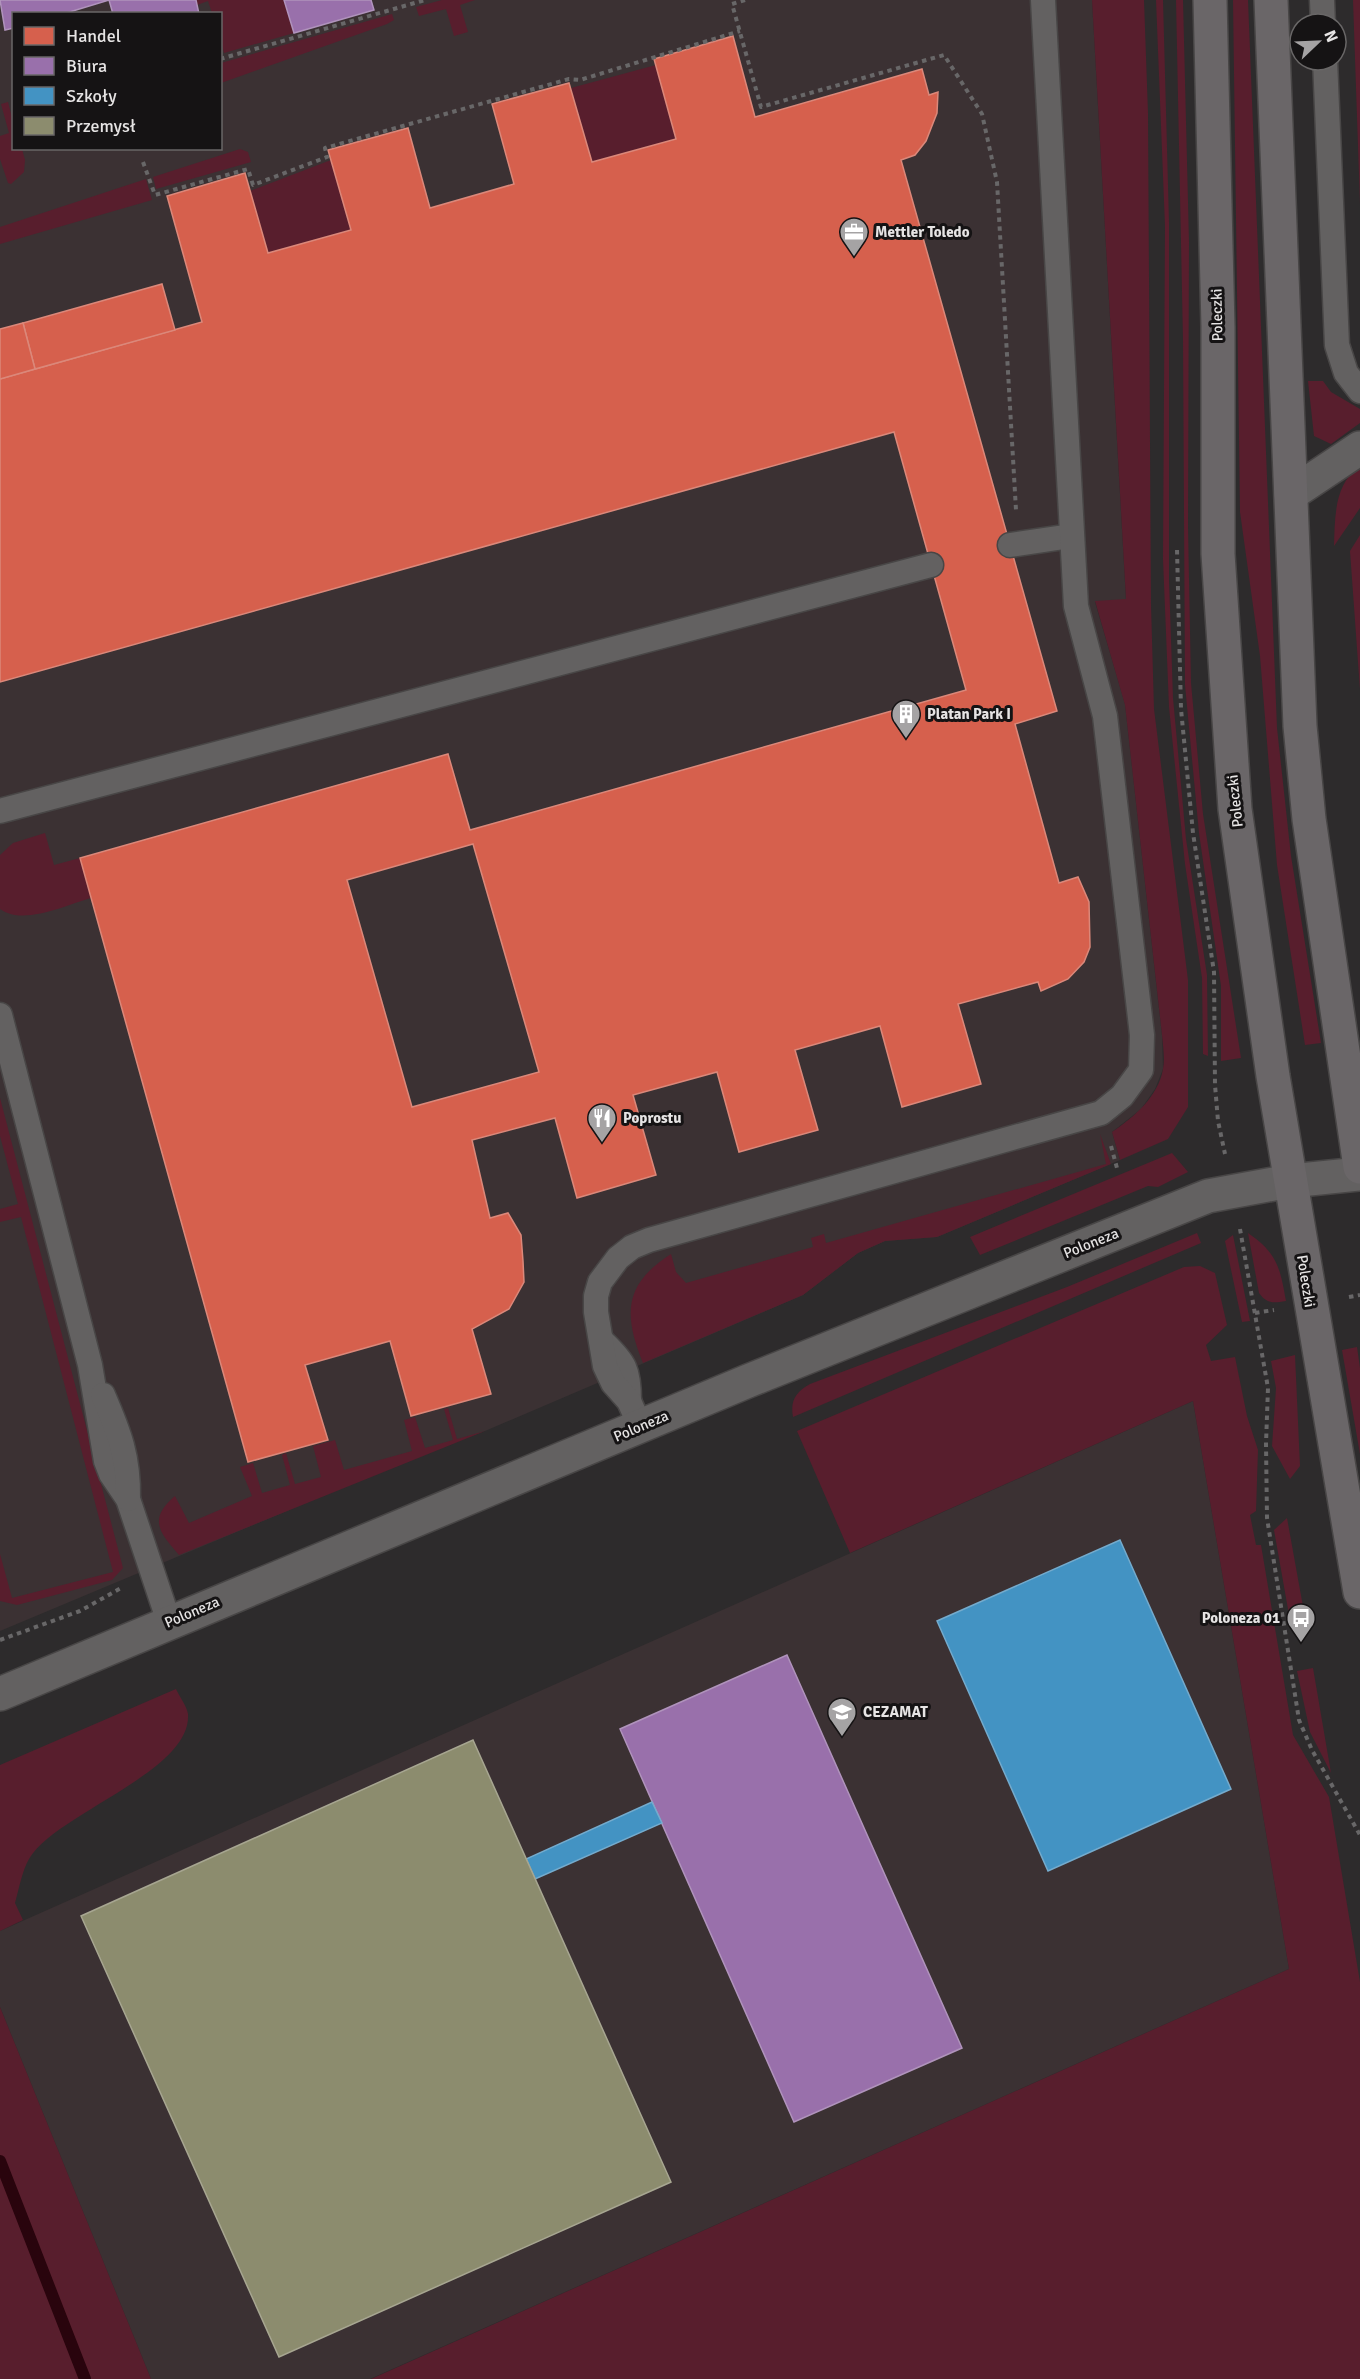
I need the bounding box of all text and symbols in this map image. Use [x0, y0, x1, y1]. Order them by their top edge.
legend [12, 12, 222, 150]
north arrow [1288, 12, 1348, 72]
text: Handel [66, 25, 121, 47]
text: N [1320, 27, 1342, 46]
text: Biura [66, 55, 107, 77]
text: Szkoły [66, 85, 117, 107]
text: Przemysł [66, 115, 136, 137]
office icon: Mettler Toledo [838, 216, 870, 258]
place label: Mettler Toledo [875, 223, 970, 241]
street label: Poleczki [1208, 288, 1226, 342]
building icon: Platan Park I [890, 698, 922, 740]
place label: Platan Park I [927, 705, 1011, 723]
street label: Poleczki [1223, 774, 1247, 828]
restaurant icon: Poprostu [586, 1102, 618, 1144]
place label: Poprostu [623, 1109, 681, 1127]
street label: Poloneza [1061, 1224, 1121, 1262]
street label: Poleczki [1293, 1253, 1319, 1309]
street label: Poloneza [611, 1406, 671, 1446]
street label: Poloneza [162, 1592, 222, 1632]
bus stop icon: Poloneza 01 [1285, 1602, 1317, 1644]
place label: Poloneza 01 [1202, 1609, 1280, 1627]
school or university icon: CEZAMAT [826, 1696, 858, 1738]
place label: CEZAMAT [863, 1703, 928, 1721]

